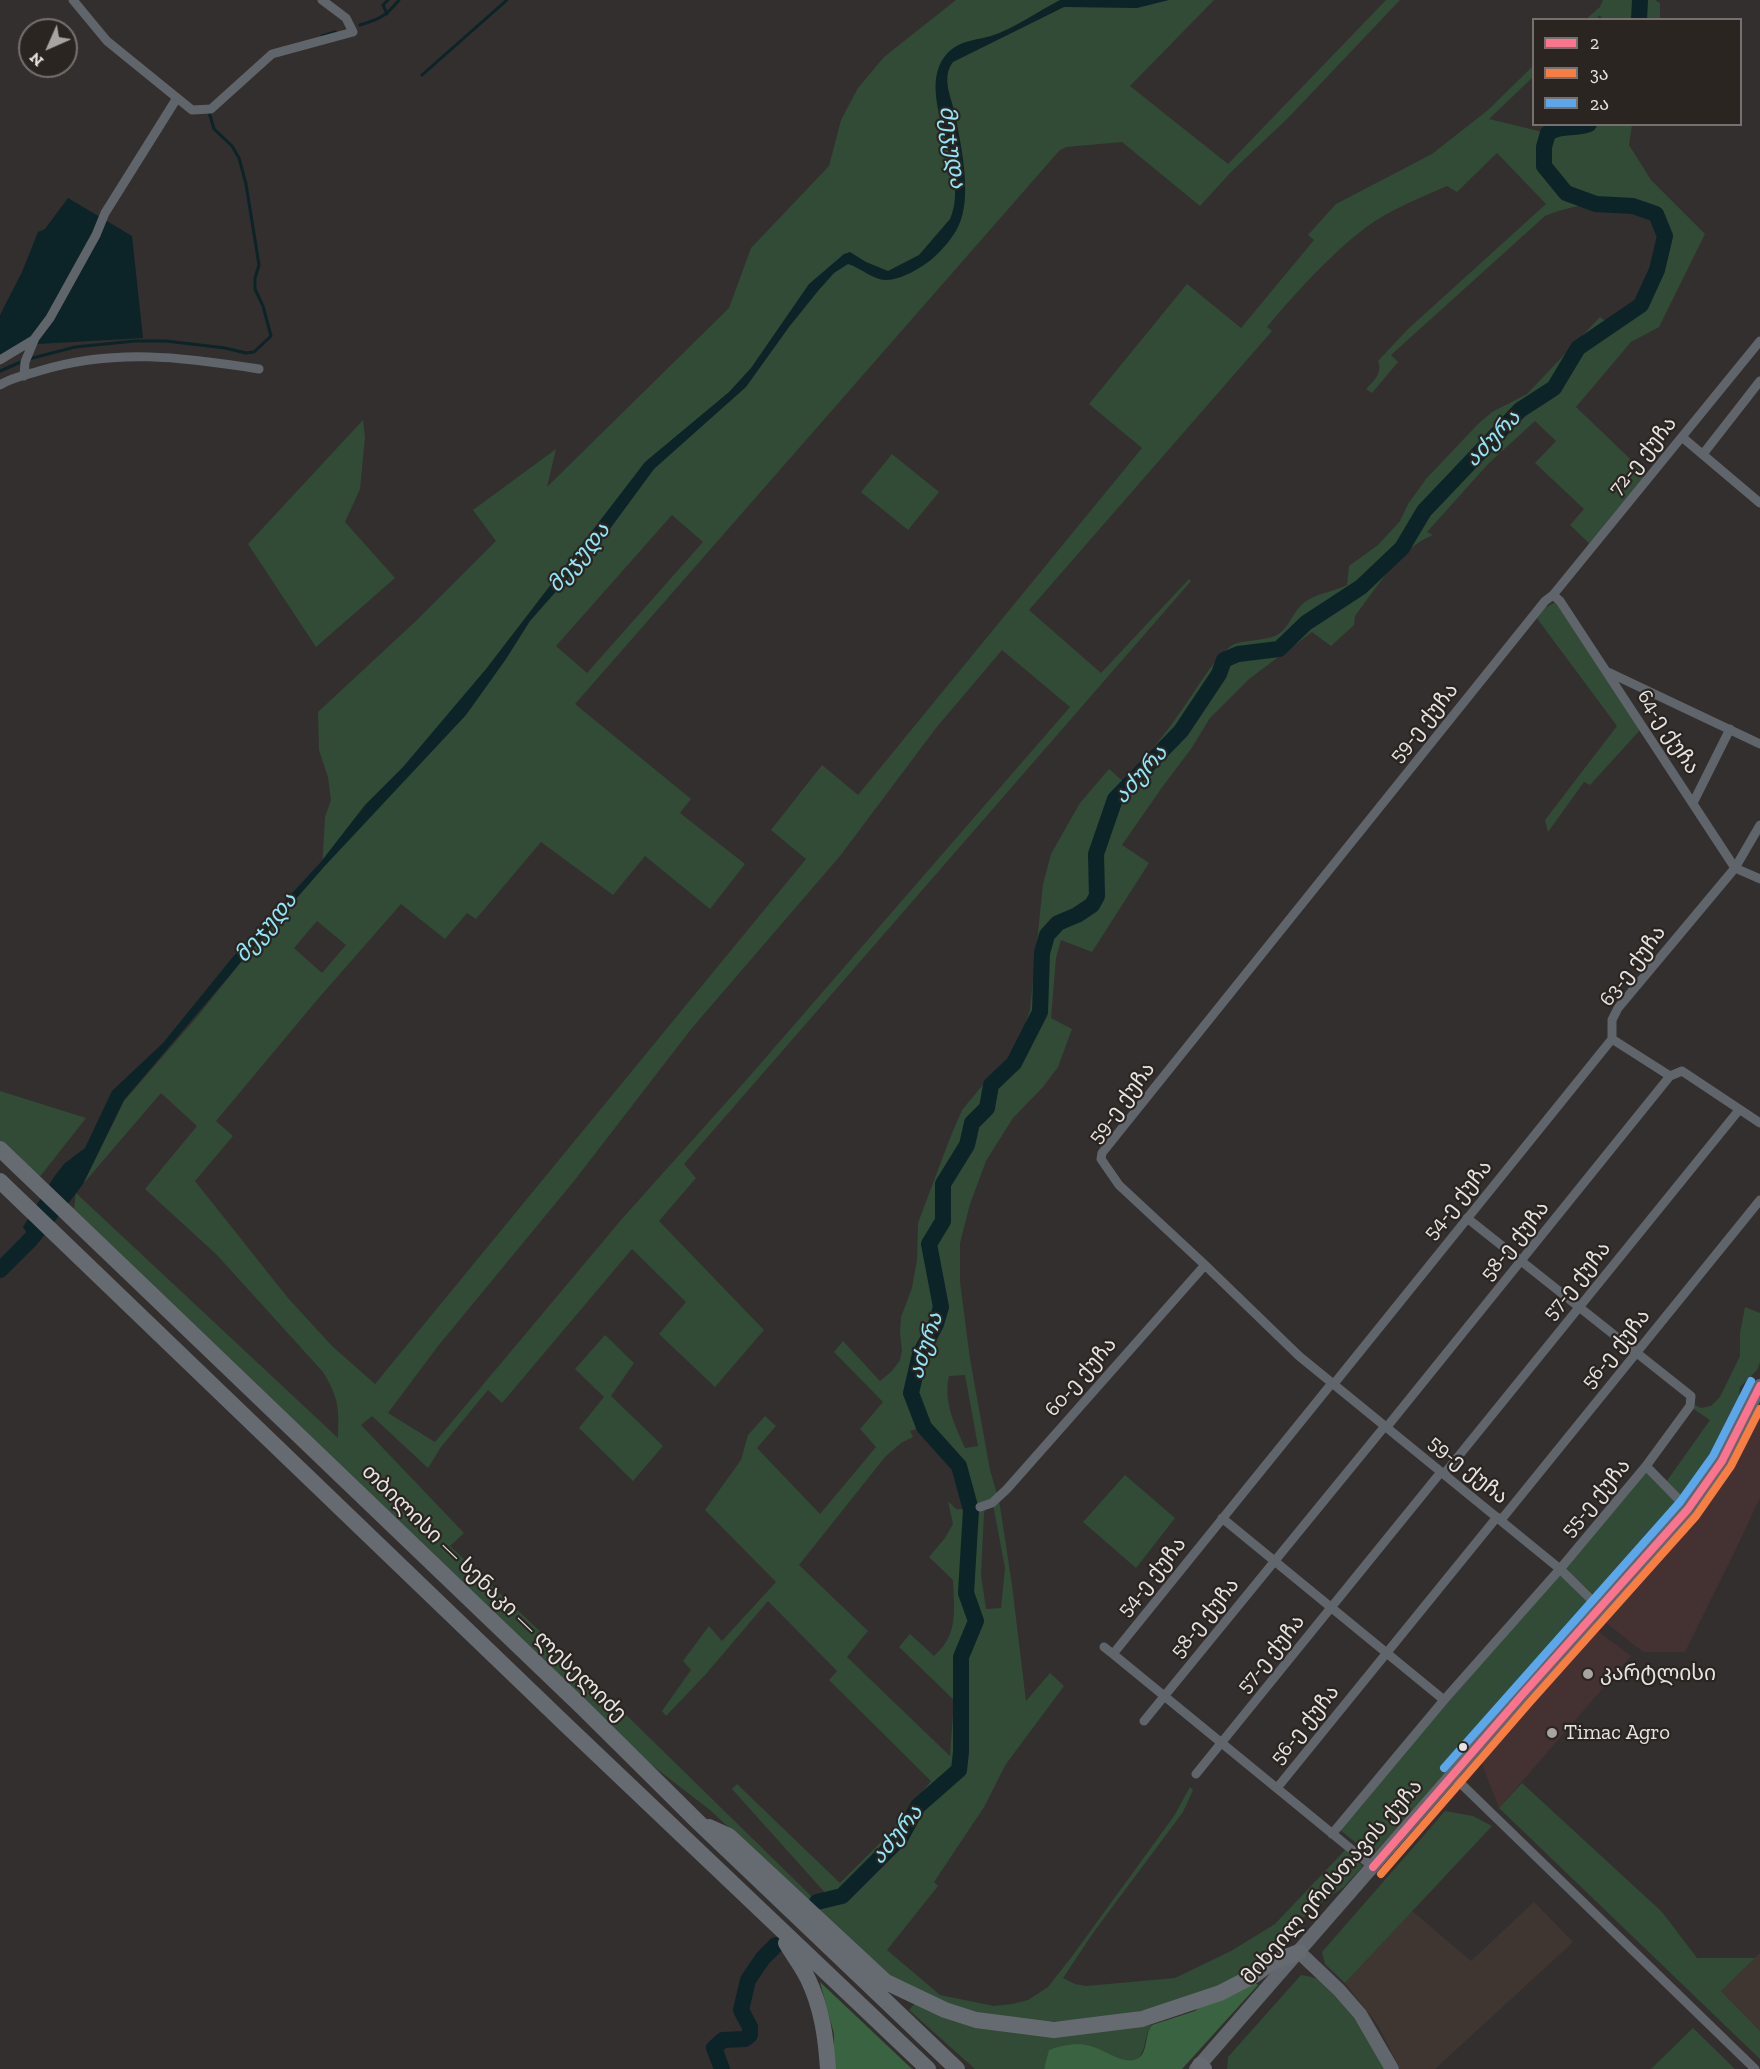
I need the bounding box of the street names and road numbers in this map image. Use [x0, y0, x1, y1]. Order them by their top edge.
street label: 72-ე ქუჩა [1604, 411, 1682, 501]
street label: 59-ე ქუჩა [1384, 678, 1464, 768]
street label: 64-ე ქუჩა [1631, 685, 1705, 779]
street label: 63-ე ქუჩა [1594, 921, 1672, 1011]
street label: 59-ე ქუჩა [1083, 1057, 1161, 1149]
street label: 54-ე ქუჩა [1418, 1155, 1498, 1245]
street label: 58-ე ქუჩა [1475, 1196, 1555, 1286]
street label: 57-ე ქუჩა [1538, 1237, 1616, 1325]
street label: 56-ე ქუჩა [1576, 1304, 1656, 1394]
street label: 60-ე ქუჩა [1040, 1332, 1122, 1422]
street label: 59-ე ქუჩა [1423, 1430, 1513, 1510]
street label: 55-ე ქუჩა [1556, 1454, 1636, 1542]
street label: თბილისი — სენაკი — ლესელიძე [356, 1459, 632, 1727]
street label: 54-ე ქუჩა [1112, 1532, 1192, 1622]
street label: 58-ე ქუჩა [1165, 1573, 1245, 1663]
street label: 57-ე ქუჩა [1232, 1610, 1310, 1698]
street label: 56-ე ქუჩა [1265, 1680, 1345, 1770]
street label: მიხეილ ერისთავის ქუჩა [1236, 1774, 1428, 1990]

